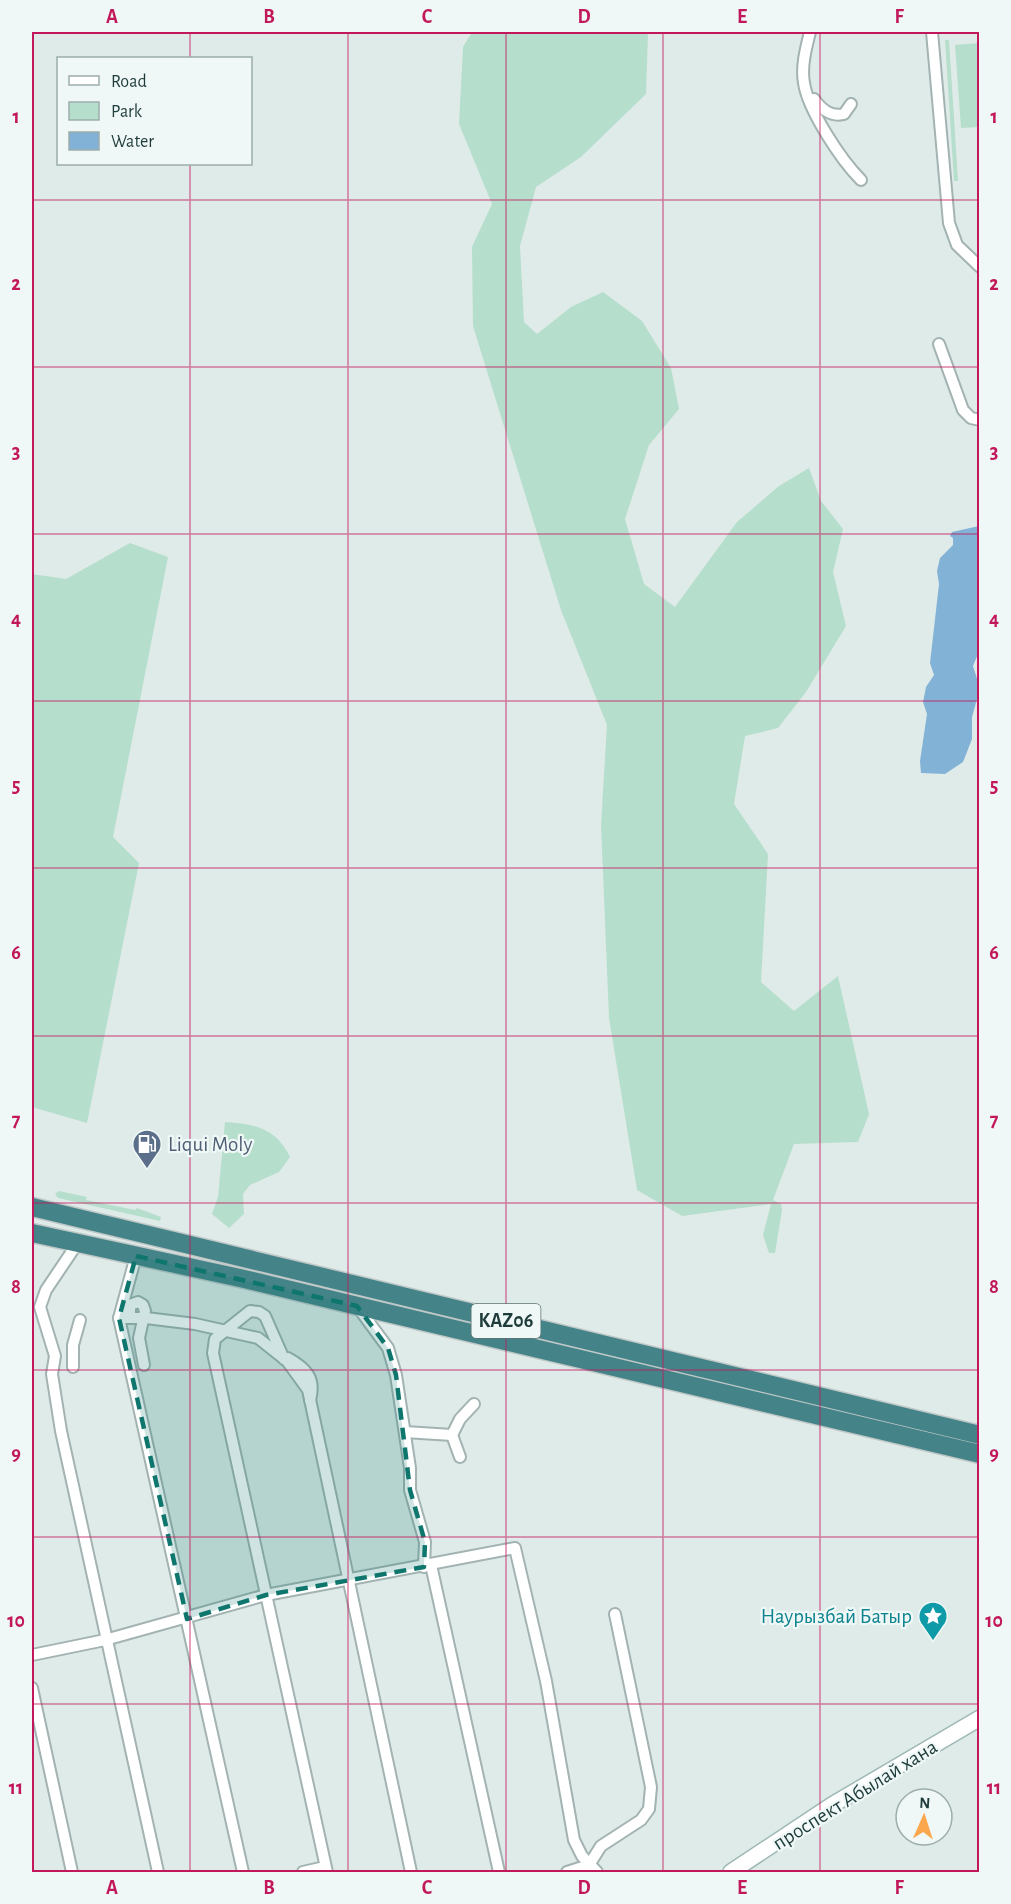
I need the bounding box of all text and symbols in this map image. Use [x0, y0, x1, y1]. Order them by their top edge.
text: A [106, 7, 118, 27]
text: B [263, 7, 275, 27]
text: C [422, 7, 433, 27]
text: D [577, 7, 591, 27]
text: E [737, 7, 747, 27]
text: F [894, 7, 904, 27]
legend [57, 57, 252, 165]
text: Road [111, 73, 147, 91]
text: Park [111, 103, 143, 121]
text: 1 [12, 107, 20, 127]
text: 1 [990, 107, 998, 127]
text: Water [111, 133, 154, 151]
text: 2 [11, 274, 21, 294]
text: 2 [989, 274, 999, 294]
text: 3 [12, 442, 20, 462]
text: 3 [990, 442, 998, 462]
text: 4 [11, 609, 21, 629]
text: 4 [989, 609, 999, 629]
text: 5 [12, 776, 20, 796]
text: 5 [990, 776, 998, 796]
text: 6 [11, 943, 21, 963]
text: 6 [989, 943, 999, 963]
text: 7 [12, 1110, 21, 1130]
text: 7 [990, 1110, 999, 1130]
fuel station icon: Liqui Moly [131, 1128, 163, 1170]
place label: Liqui Moly [168, 1134, 252, 1155]
text: 8 [11, 1277, 21, 1297]
text: 8 [989, 1277, 999, 1297]
road number: KАZ06 [472, 1304, 540, 1338]
text: 9 [11, 1444, 21, 1464]
text: 9 [989, 1444, 999, 1464]
place icon: Наурызбай Батыр [917, 1600, 949, 1642]
place label: Наурызбай Батыр [760, 1606, 912, 1627]
text: 10 [7, 1611, 25, 1631]
text: 10 [985, 1611, 1003, 1631]
street label: проспект Абылай хана [769, 1736, 941, 1854]
text: 11 [9, 1778, 23, 1798]
text: 11 [987, 1778, 1001, 1798]
north arrow [894, 1787, 954, 1847]
text: N [919, 1795, 931, 1811]
text: A [106, 1878, 118, 1898]
text: B [263, 1878, 275, 1898]
text: C [422, 1878, 433, 1898]
text: D [577, 1878, 591, 1898]
text: E [737, 1878, 747, 1898]
text: F [894, 1878, 904, 1898]

